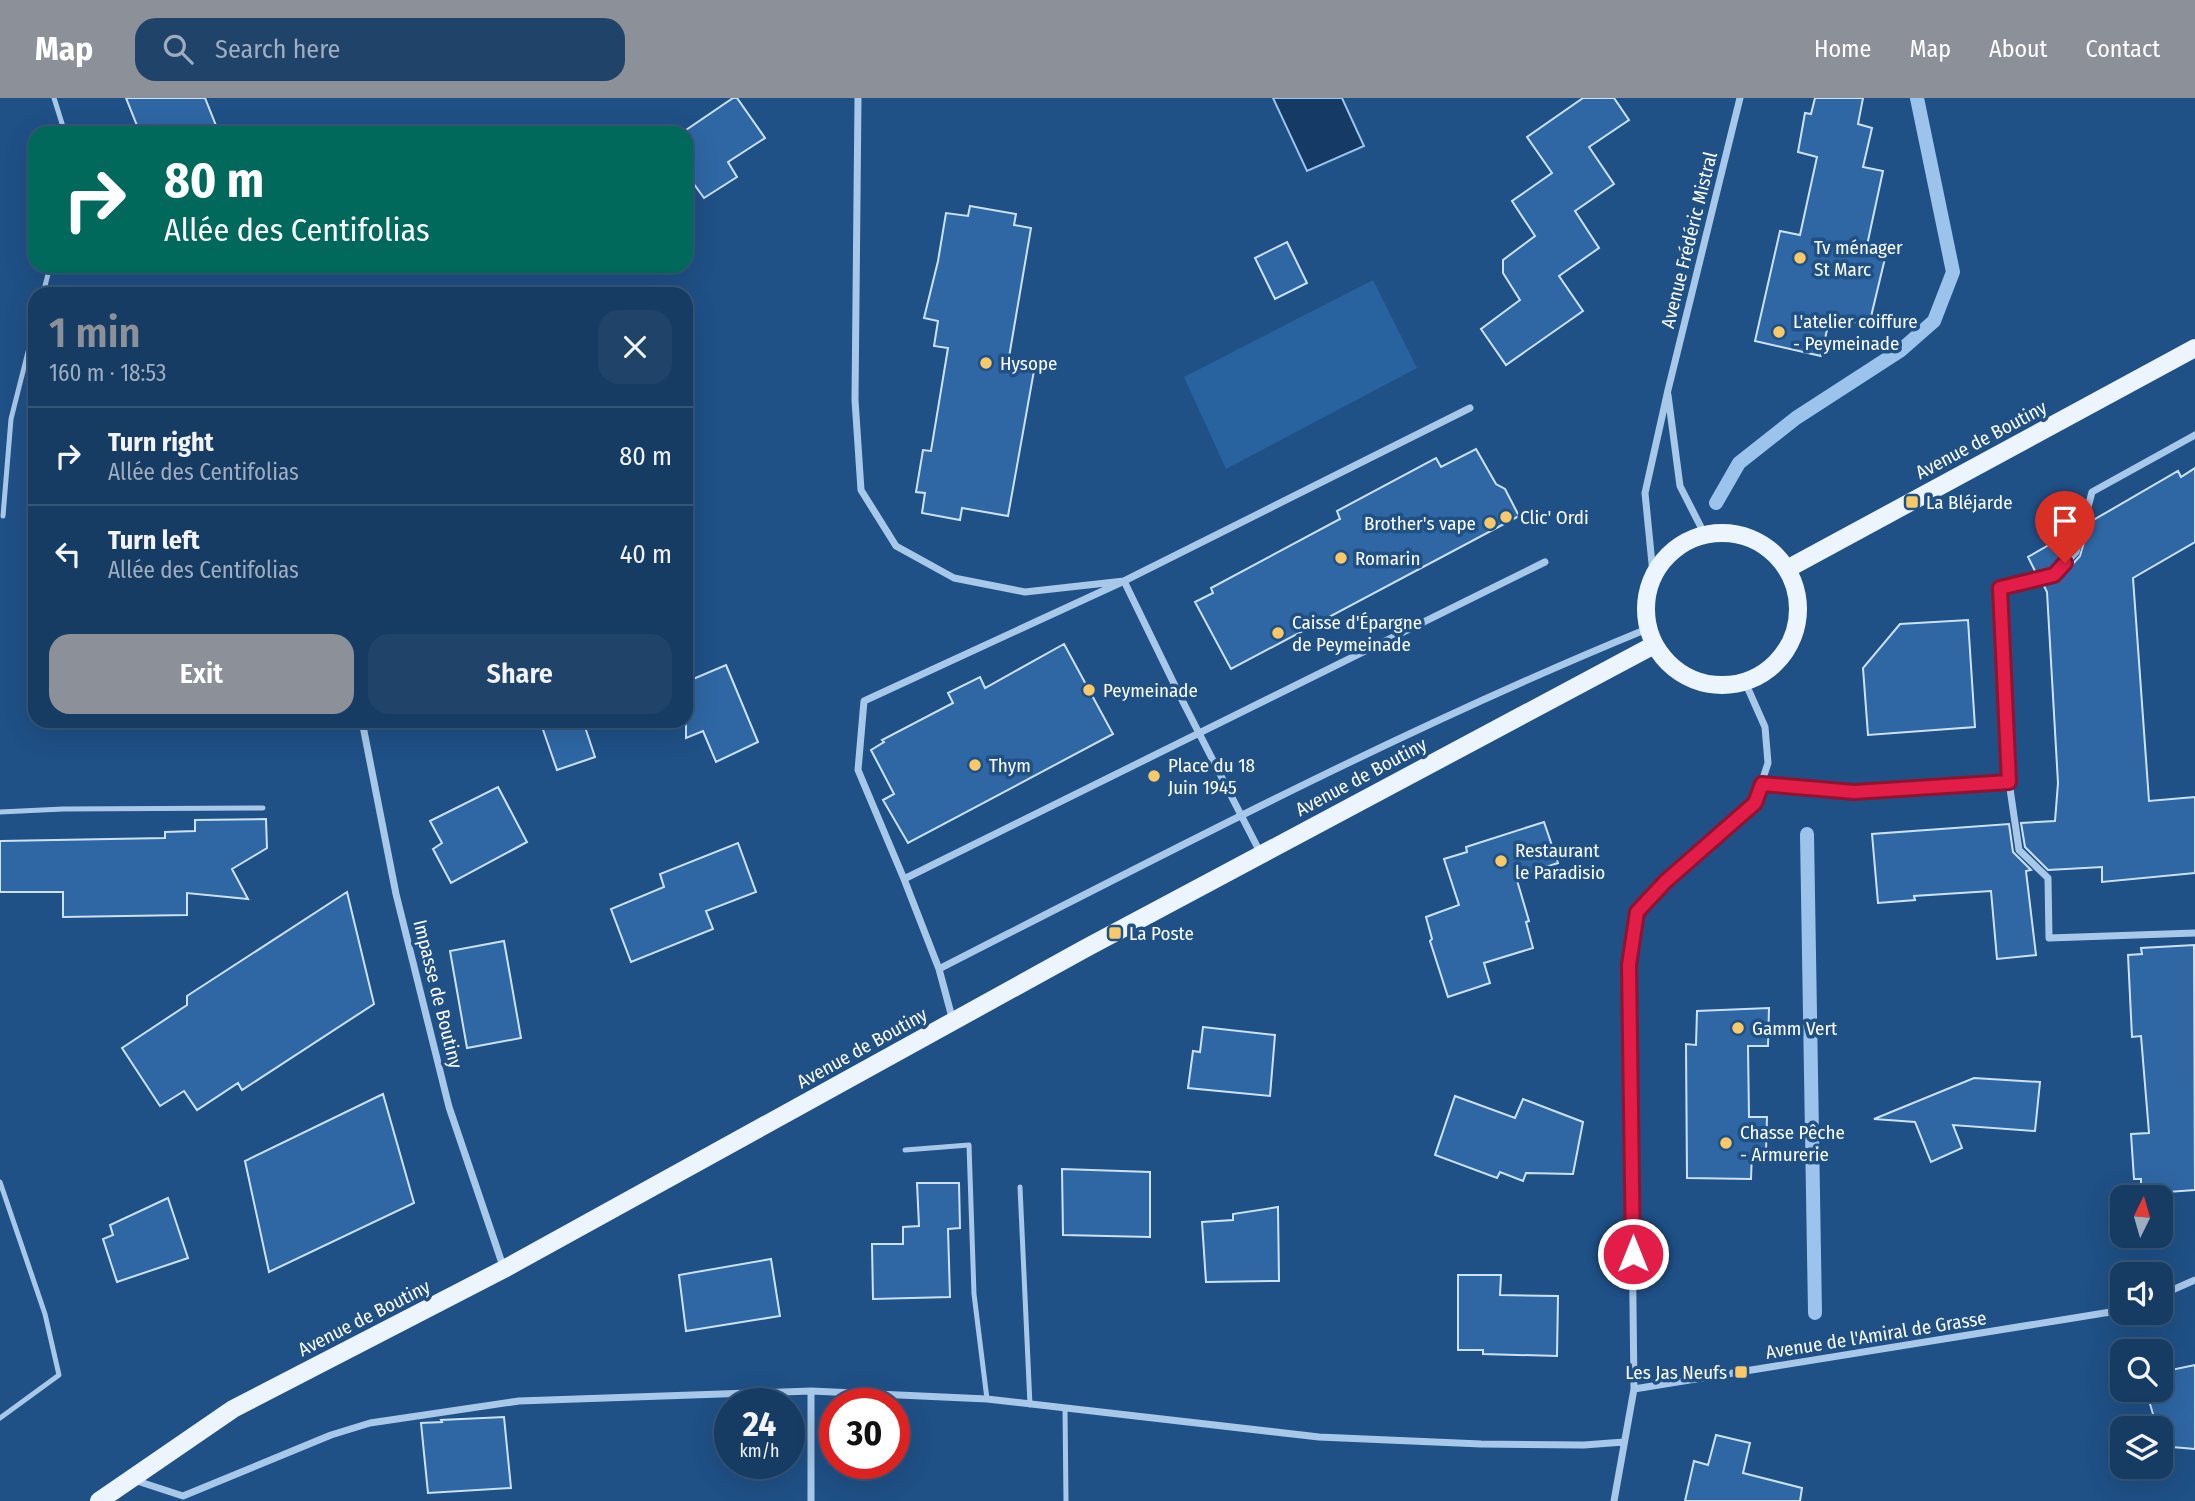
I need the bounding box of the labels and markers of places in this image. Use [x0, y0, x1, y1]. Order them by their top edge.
place label: Tv ménager St Marc [1814, 236, 1903, 281]
marker: Tv ménager St Marc [1792, 250, 1808, 266]
place label: L'atelier coiffure - Peymeinade [1793, 310, 1918, 355]
marker: L'atelier coiffure - Peymeinade [1771, 324, 1787, 340]
place label: Hysope [1000, 352, 1057, 375]
marker: Hysope [978, 355, 994, 371]
place label: La Bléjarde [1926, 491, 2013, 514]
pin [2035, 491, 2095, 563]
marker: La Bléjarde [1904, 494, 1920, 510]
place label: Clic' Ordi [1520, 506, 1589, 529]
marker: Clic' Ordi [1498, 509, 1514, 525]
place label: Brother's vape [1364, 512, 1476, 535]
marker: Brother's vape [1482, 515, 1498, 531]
place label: Romarin [1355, 547, 1420, 570]
marker: Romarin [1333, 550, 1349, 566]
place label: Caisse d'Épargne de Peymeinade [1292, 611, 1422, 656]
marker: Caisse d'Épargne de Peymeinade [1270, 625, 1286, 641]
place label: Peymeinade [1103, 679, 1198, 702]
marker: Peymeinade [1081, 682, 1097, 698]
place label: Thym [989, 754, 1031, 777]
place label: Place du 18 Juin 1945 [1168, 754, 1255, 799]
marker: Thym [967, 757, 983, 773]
marker: Place du 18 Juin 1945 [1146, 768, 1162, 784]
place label: Restaurant le Paradisio [1515, 839, 1605, 884]
marker: Restaurant le Paradisio [1493, 853, 1509, 869]
place label: La Poste [1129, 922, 1194, 945]
marker: La Poste [1107, 925, 1123, 941]
place label: Gamm Vert [1752, 1017, 1838, 1040]
marker: Gamm Vert [1730, 1020, 1746, 1036]
place label: Chasse Pêche - Armurerie [1740, 1121, 1845, 1166]
marker: Chasse Pêche - Armurerie [1718, 1135, 1734, 1151]
place label: Les Jas Neufs [1625, 1361, 1727, 1384]
marker: Les Jas Neufs [1733, 1364, 1749, 1380]

